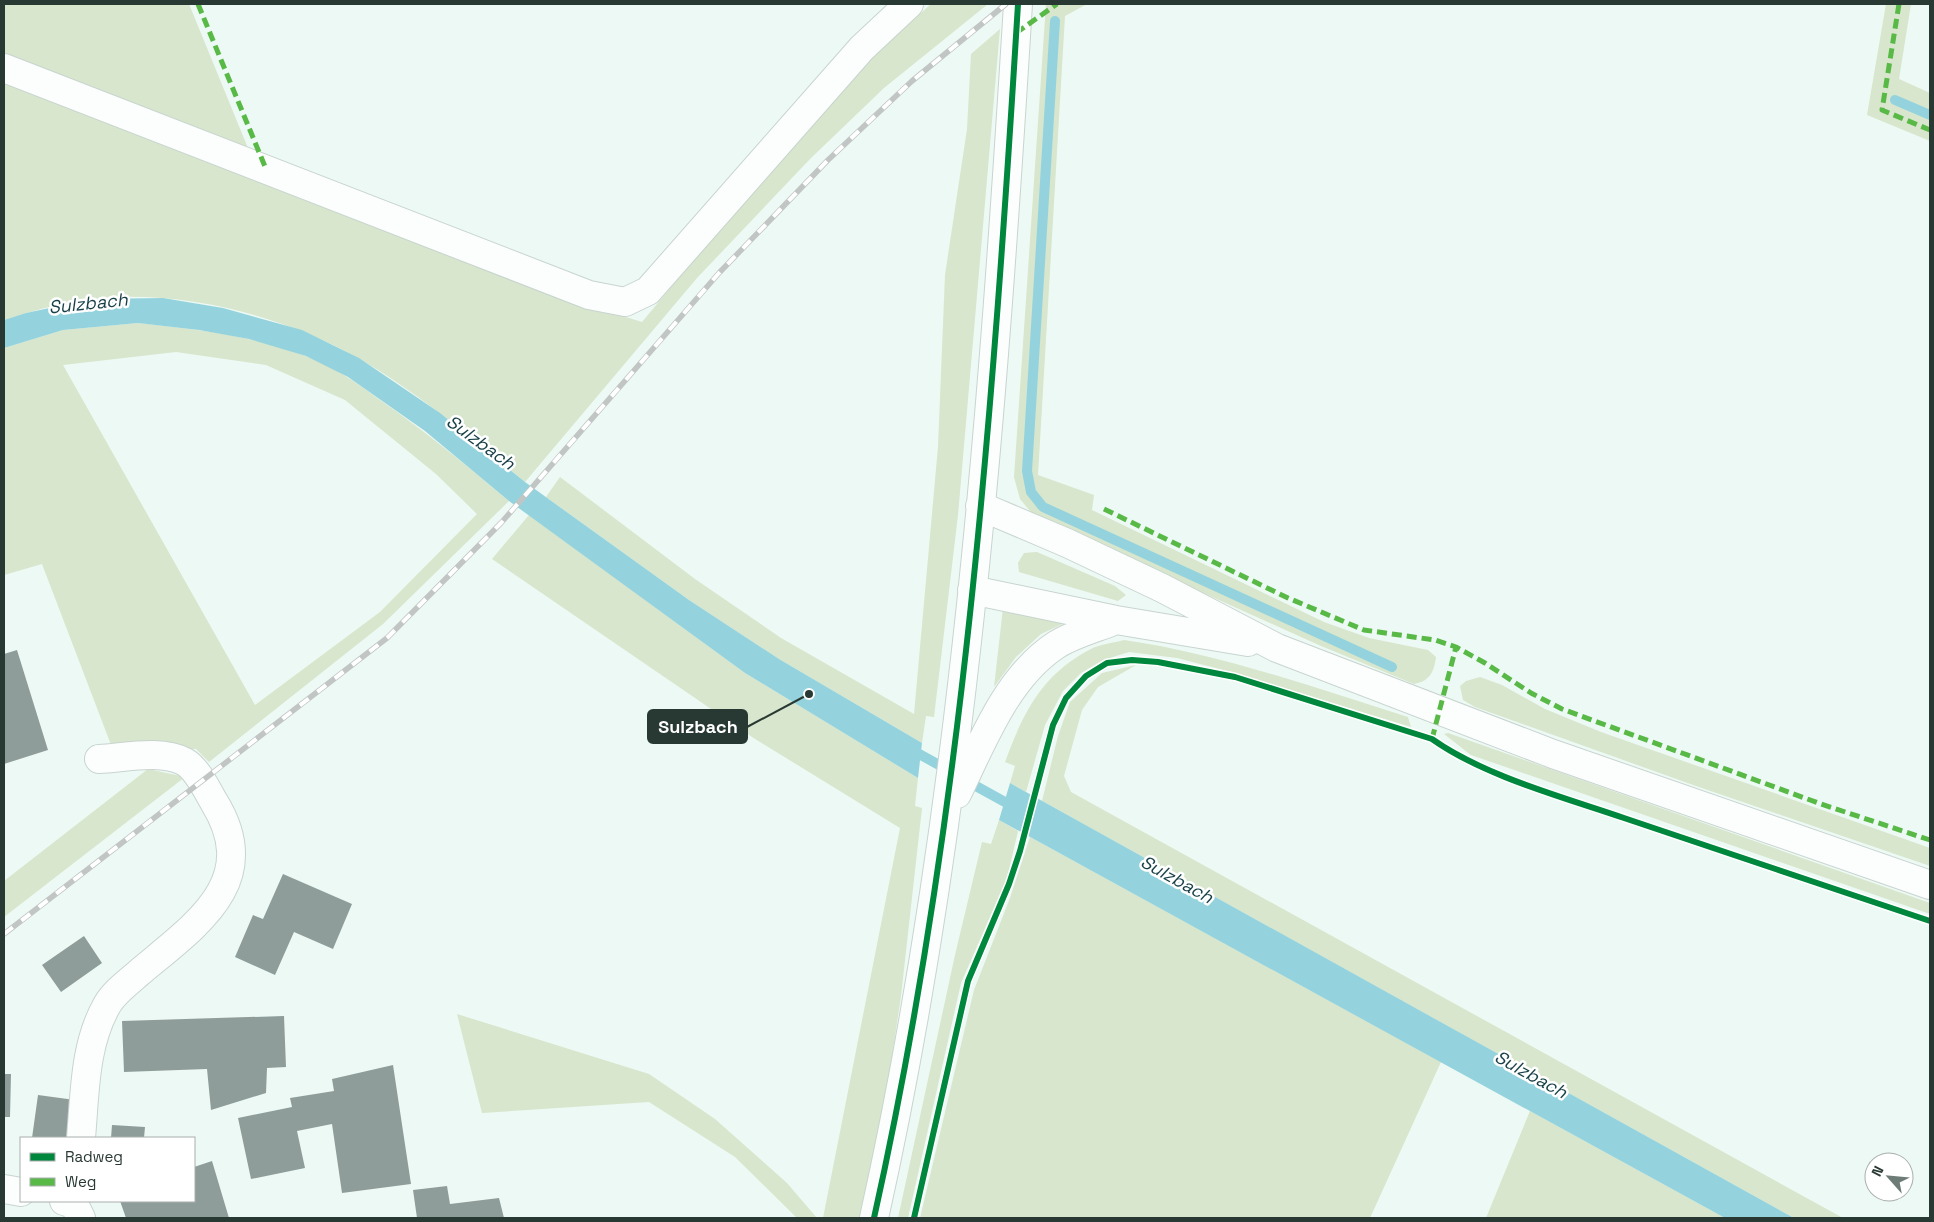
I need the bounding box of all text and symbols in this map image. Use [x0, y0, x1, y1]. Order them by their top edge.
water label: Sulzbach [47, 287, 130, 319]
water label: Sulzbach [442, 409, 521, 475]
callout: Sulzbach [648, 710, 747, 743]
text: Sulzbach [658, 715, 738, 738]
water label: Sulzbach [1137, 850, 1218, 909]
water label: Sulzbach [1491, 1045, 1572, 1104]
legend [20, 1137, 195, 1202]
text: Radweg [65, 1147, 123, 1166]
north arrow [1864, 1152, 1914, 1202]
text: N [1867, 1163, 1888, 1179]
text: Weg [65, 1172, 96, 1191]

